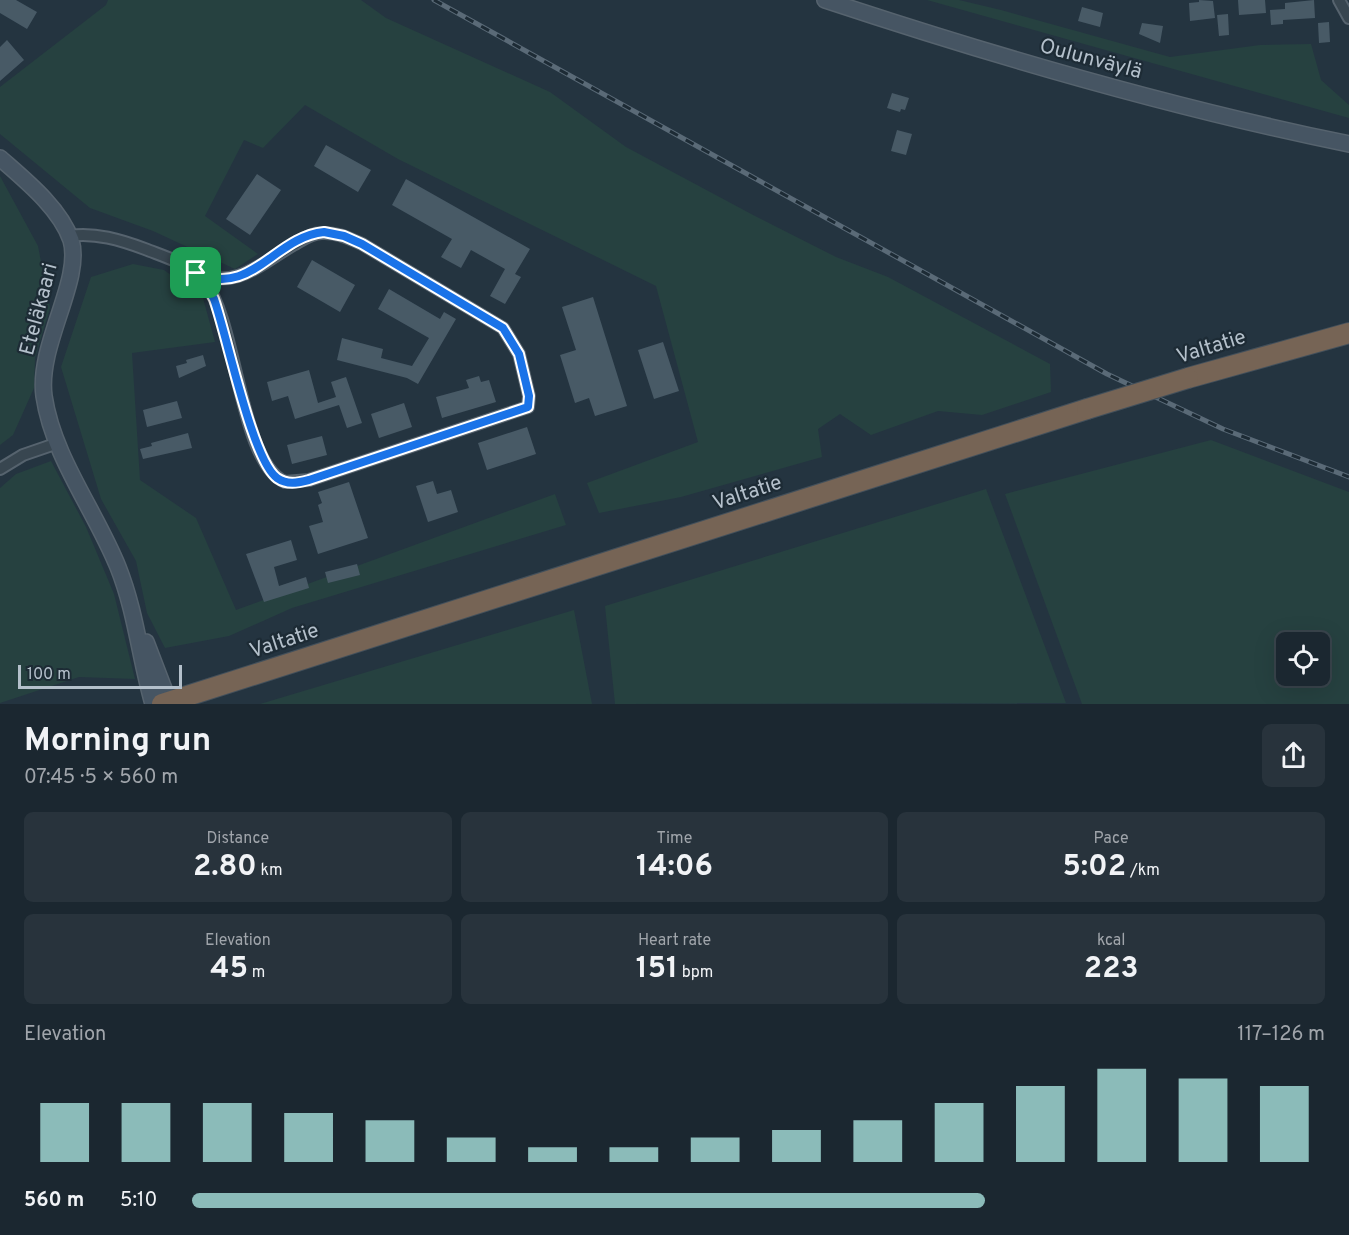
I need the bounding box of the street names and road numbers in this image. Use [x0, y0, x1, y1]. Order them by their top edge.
street label: Oulunväylä [1036, 33, 1145, 86]
street label: Eteläkaari [14, 260, 65, 359]
street label: Valtatie [1173, 324, 1250, 371]
street label: Valtatie [709, 470, 786, 517]
street label: Valtatie [246, 618, 323, 665]

